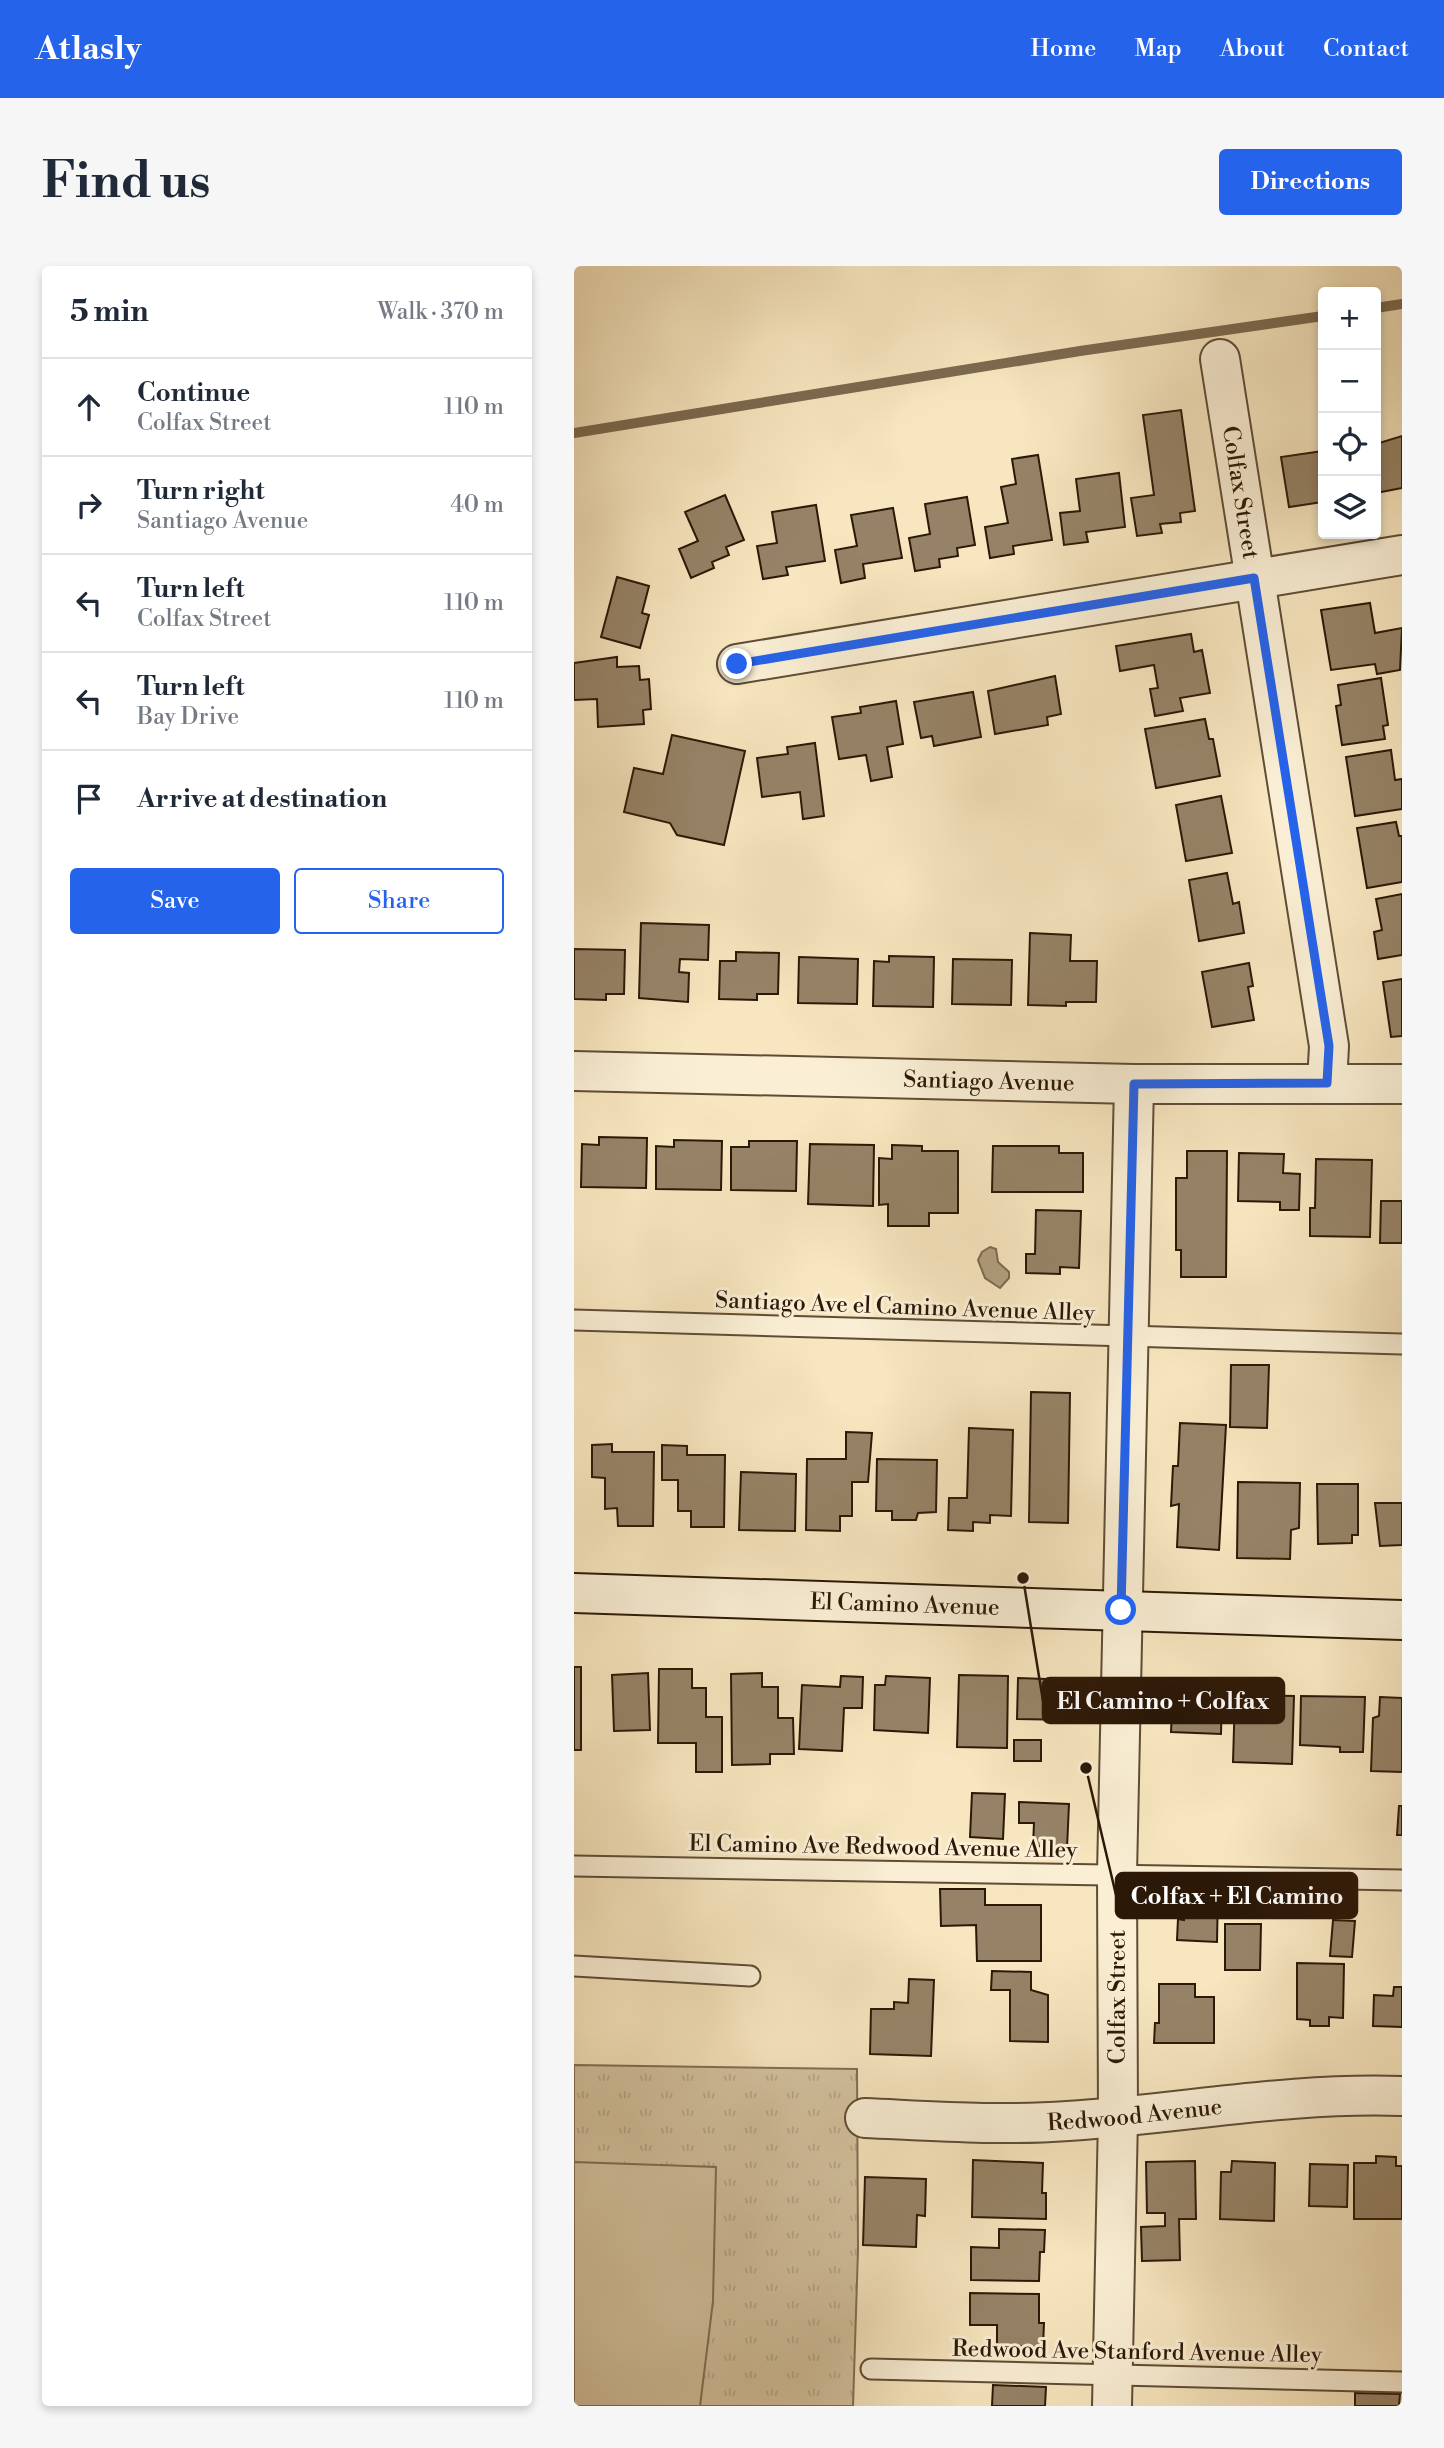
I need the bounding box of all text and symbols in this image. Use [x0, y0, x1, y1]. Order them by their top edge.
text: Atlasly [35, 29, 141, 70]
text: Home [1031, 34, 1096, 64]
text: Map [1134, 34, 1182, 64]
text: About [1220, 34, 1285, 64]
text: Contact [1323, 34, 1409, 64]
button: Directions [1219, 149, 1402, 215]
text: Find us [42, 152, 211, 213]
map controls [1318, 287, 1381, 539]
button: + [1318, 287, 1381, 350]
text: 5 min [70, 293, 149, 331]
text: Walk · 370 m [377, 298, 504, 326]
button: − [1318, 350, 1381, 413]
text: Continue [137, 377, 250, 409]
icon: ahead [70, 388, 108, 426]
text: 110 m [444, 393, 504, 421]
text: Colfax Street [137, 409, 271, 437]
button: locate [1318, 413, 1381, 476]
street label: Colfax Street [1216, 424, 1265, 561]
text: Turn right [137, 475, 265, 507]
button: layers [1318, 476, 1381, 539]
icon: right [70, 486, 108, 524]
text: 40 m [450, 491, 504, 519]
text: Santiago Avenue [137, 507, 308, 535]
text: Turn left [137, 573, 245, 605]
icon: left [70, 584, 108, 622]
text: 110 m [444, 589, 504, 617]
text: Colfax Street [137, 605, 271, 633]
route end [721, 648, 752, 679]
text: Turn left [137, 671, 245, 703]
icon: left [70, 682, 108, 720]
text: 110 m [444, 687, 504, 715]
text: Bay Drive [137, 703, 239, 731]
icon: arrive [70, 780, 108, 818]
text: Arrive at destination [137, 783, 387, 815]
button: Save [70, 868, 280, 934]
button: Share [294, 868, 504, 934]
street label: Santiago Avenue [903, 1066, 1075, 1098]
street label: Santiago Ave el Camino Avenue Alley [715, 1286, 1096, 1328]
street label: El Camino Avenue [809, 1588, 1000, 1622]
route start [1105, 1594, 1136, 1625]
callout: El Camino + Colfax [1043, 1678, 1284, 1723]
text: El Camino + Colfax [1057, 1687, 1270, 1717]
street label: El Camino Ave Redwood Avenue Alley [688, 1830, 1078, 1864]
callout: Colfax + El Camino [1116, 1873, 1357, 1918]
text: Colfax + El Camino [1131, 1882, 1343, 1912]
street label: Colfax Street [1104, 1930, 1132, 2064]
street label: Redwood Avenue [1046, 2093, 1224, 2137]
street label: Redwood Ave Stanford Avenue Alley [952, 2335, 1323, 2369]

